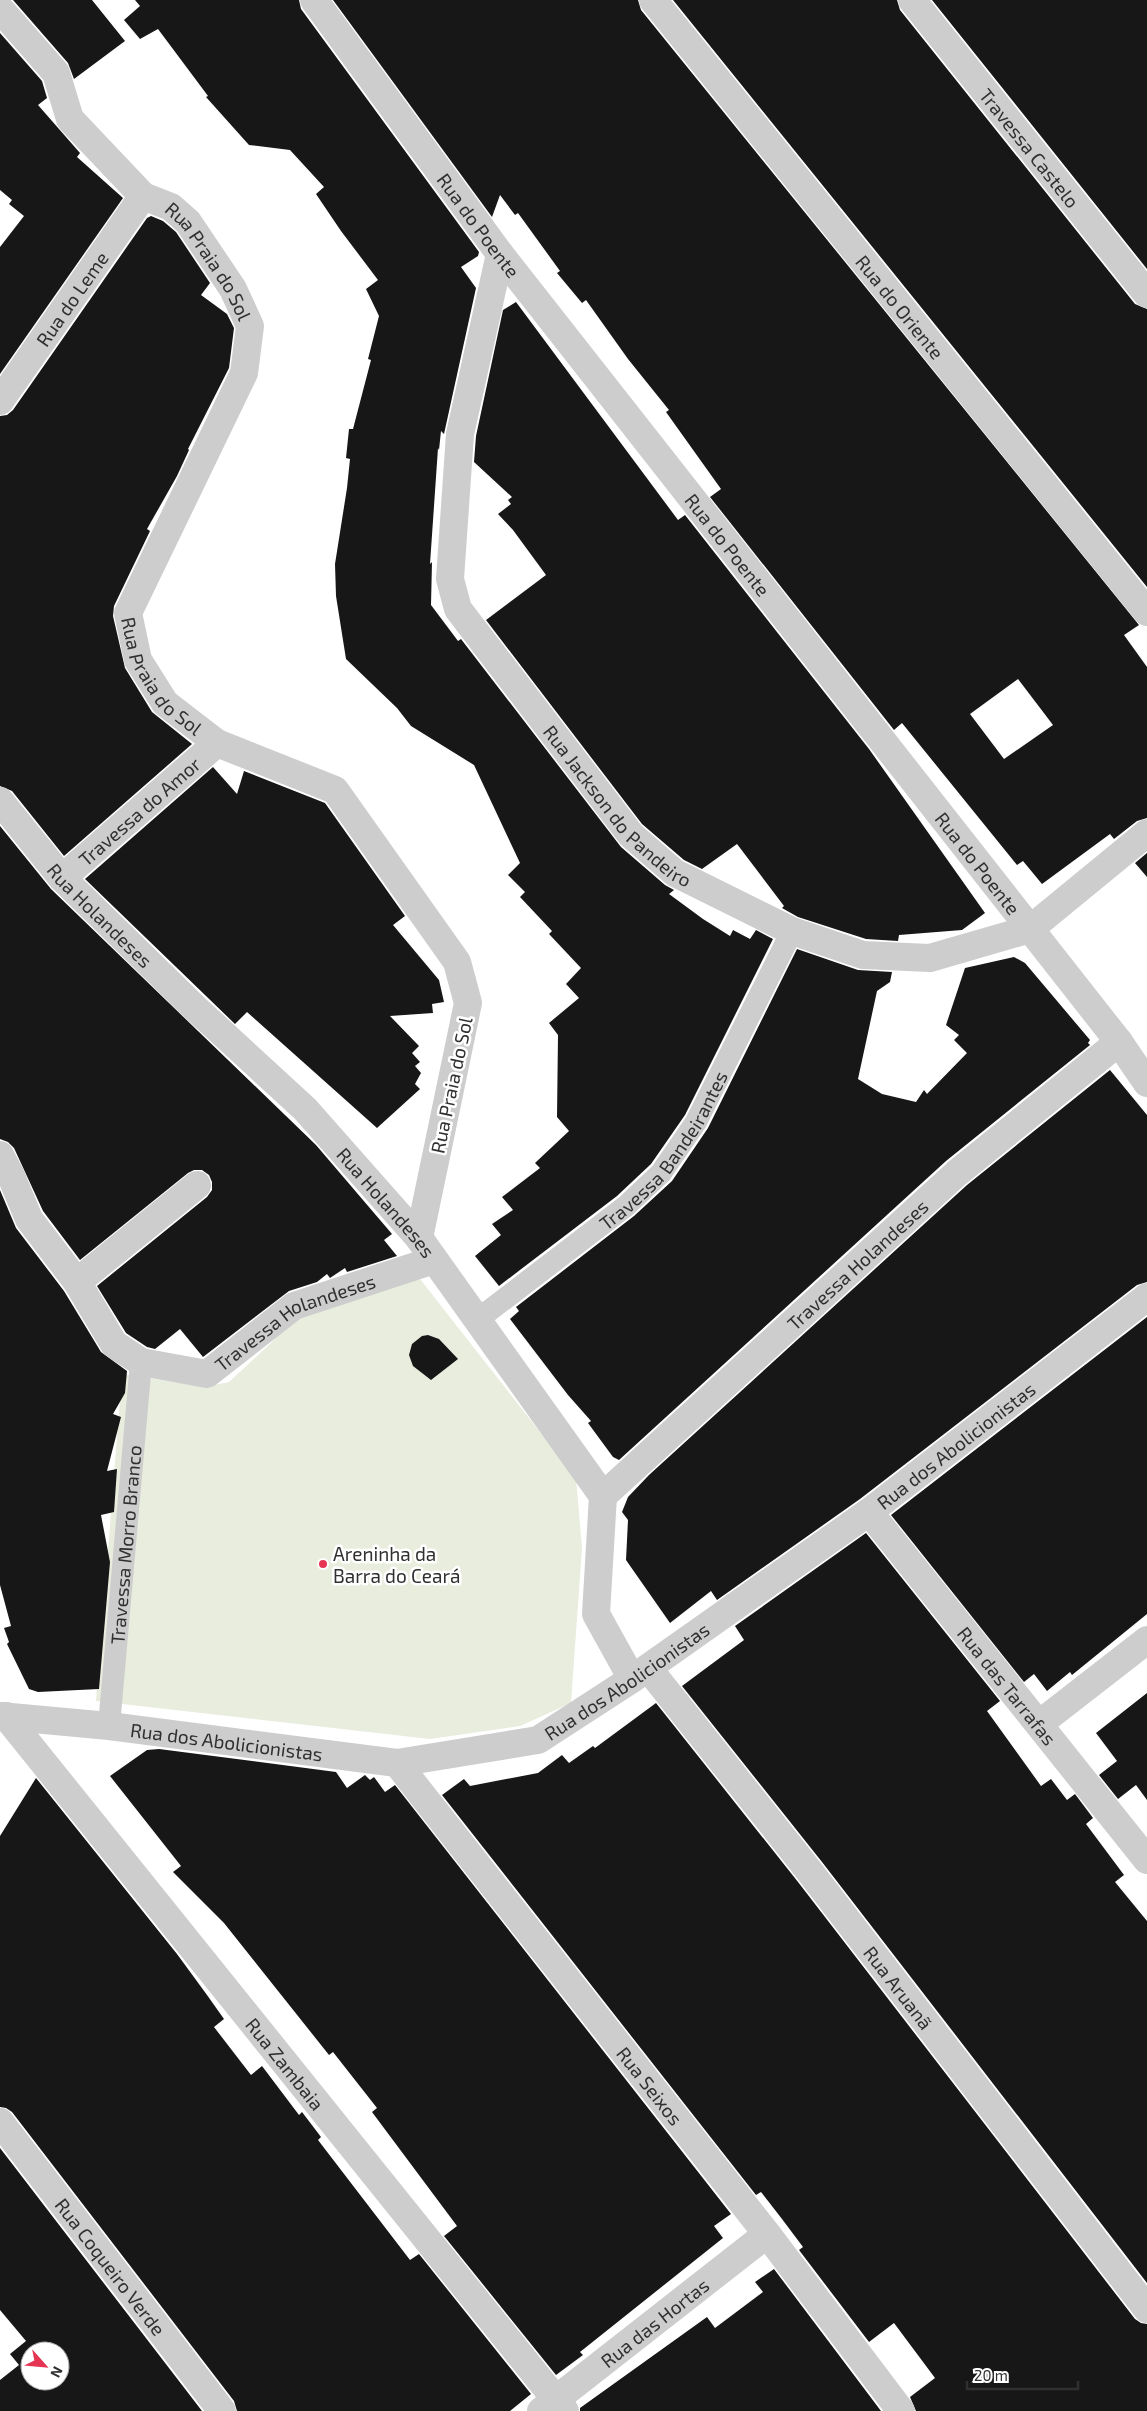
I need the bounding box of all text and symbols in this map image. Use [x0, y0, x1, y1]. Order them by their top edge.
street label: Travessa Castelo [975, 83, 1085, 212]
street label: Rua do Poente [433, 168, 525, 282]
street label: Rua Praia do Sol [161, 197, 257, 324]
street label: Rua do Leme [31, 247, 112, 350]
street label: Rua do Oriente [852, 250, 949, 363]
street label: Rua do Poente [681, 489, 775, 600]
street label: Rua Praia do Sol [118, 615, 207, 739]
street label: Rua Jackson do Pandeiro [539, 720, 695, 891]
street label: Travessa do Amor [73, 752, 205, 870]
street label: Rua do Poente [931, 807, 1026, 919]
street label: Rua Holandeses [43, 858, 158, 972]
street label: Rua Praia do Sol [425, 1014, 477, 1155]
street label: Travessa Bandeirantes [594, 1067, 731, 1234]
street label: Rua Holandeses [333, 1142, 441, 1262]
street label: Travessa Holandeses [782, 1194, 932, 1334]
street label: Travessa Holandeses [210, 1269, 378, 1375]
street label: Rua dos Abolicionistas [872, 1377, 1039, 1514]
street label: Travessa Morro Branco [105, 1444, 145, 1645]
place label: Areninha da Barra do Ceará [333, 1542, 461, 1587]
marker: Areninha da Barra do Ceará [317, 1558, 329, 1570]
street label: Rua dos Abolicionistas [540, 1617, 713, 1745]
street label: Rua das Tarrafas [953, 1622, 1062, 1749]
street label: Rua dos Abolicionistas [129, 1717, 324, 1765]
street label: Rua Aruanã [860, 1941, 938, 2033]
street label: Rua Zambaia [242, 2013, 329, 2114]
street label: Rua Seixos [612, 2042, 688, 2129]
street label: Rua Coqueiro Verde [51, 2193, 171, 2340]
street label: Rua das Hortas [596, 2273, 713, 2372]
north arrow [20, 2341, 70, 2391]
scale bar [967, 2358, 1078, 2390]
text: N [47, 2364, 67, 2380]
text: 20 m [974, 2366, 1008, 2384]

